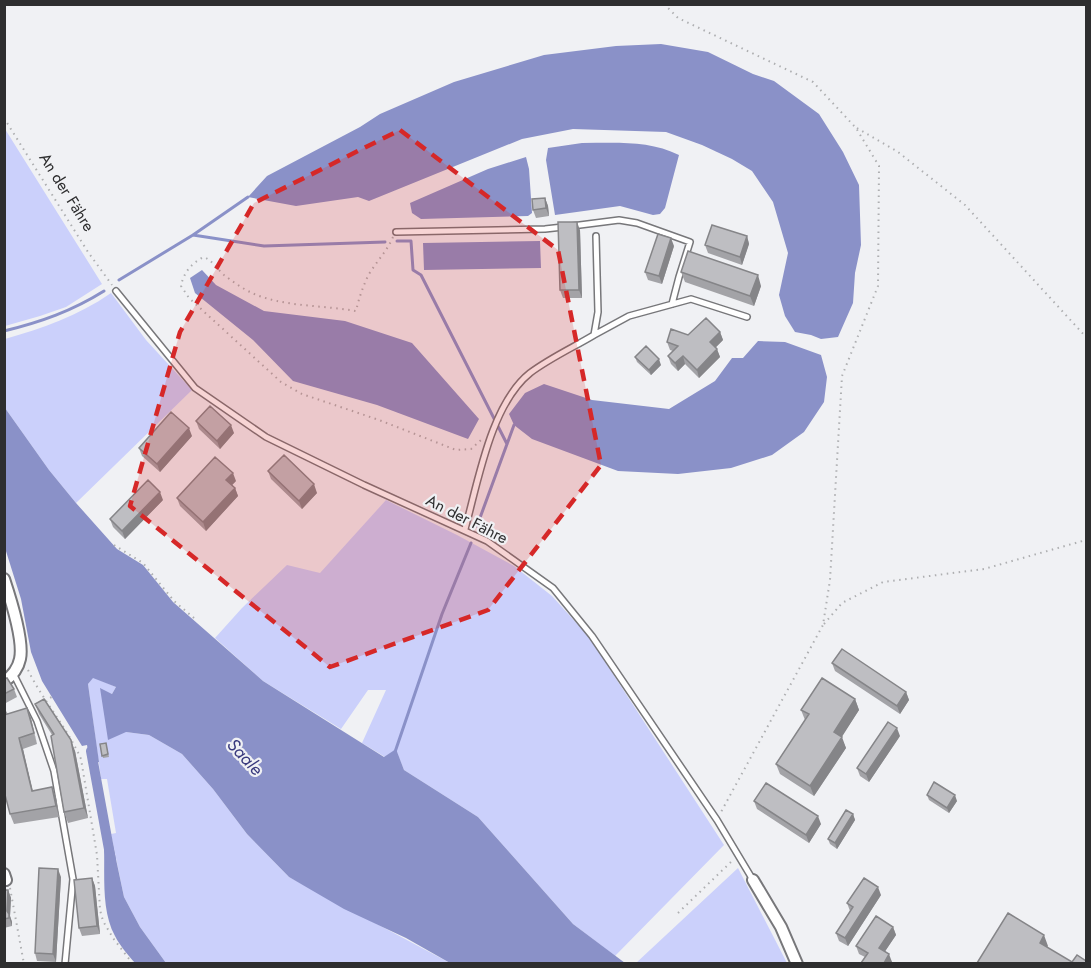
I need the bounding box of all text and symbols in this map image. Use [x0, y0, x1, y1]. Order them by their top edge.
street label: An der Fähre [34, 148, 100, 236]
street label: An der Fähre [422, 489, 512, 549]
water label: Saale [221, 733, 269, 781]

